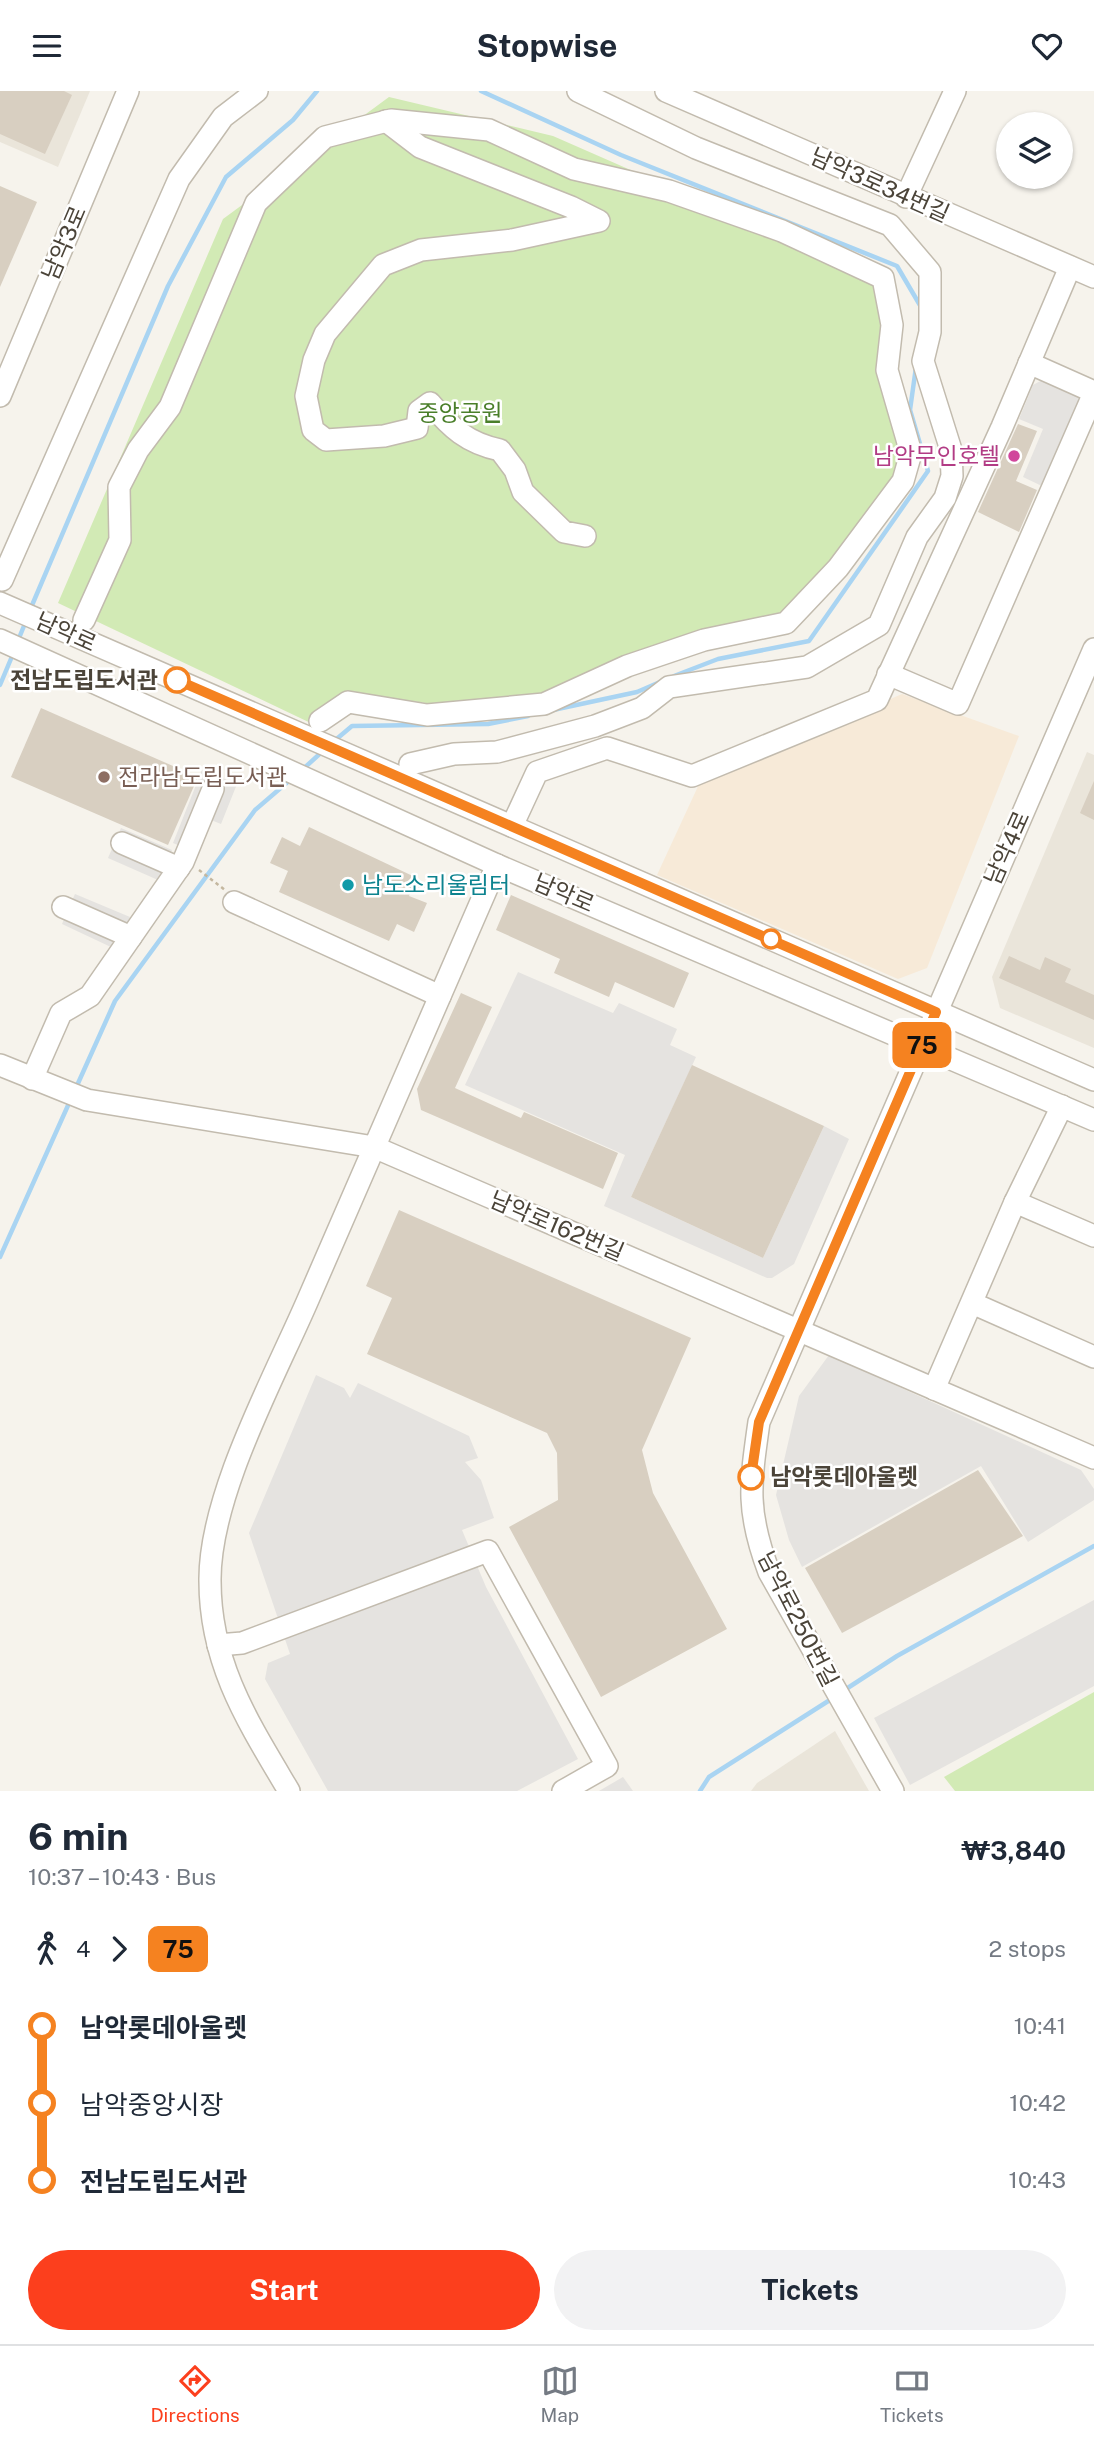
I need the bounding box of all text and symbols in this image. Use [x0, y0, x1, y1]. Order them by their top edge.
icon: menu [28, 27, 66, 65]
text: Stopwise [477, 27, 617, 64]
icon: heart [1028, 27, 1066, 65]
map controls [996, 112, 1073, 189]
button: layers [996, 112, 1073, 189]
street label: 남악3로34번길 [807, 142, 954, 227]
street label: 남악3로 [36, 202, 91, 284]
park label: 중앙공원 [418, 399, 502, 426]
place label: 남악무인호텔 [873, 442, 1000, 469]
marker: 남악무인호텔 [1006, 448, 1022, 464]
street label: 남악로 [32, 606, 101, 657]
place label: 전남도립도서관 [10, 666, 158, 693]
marker: 전남도립도서관 [164, 667, 190, 693]
place label: 전라남도립도서관 [118, 763, 287, 790]
marker: 전라남도립도서관 [96, 769, 112, 785]
street label: 남악4로 [978, 807, 1035, 889]
street label: 남악로 [530, 868, 599, 917]
place label: 남도소리울림터 [362, 871, 510, 898]
marker: 남도소리울림터 [340, 877, 356, 893]
unlabelled marker [761, 929, 781, 949]
line badge: 75 [890, 1022, 954, 1068]
text: 75 [906, 1031, 938, 1059]
street label: 남악로162번길 [486, 1185, 628, 1266]
place label: 남악롯데아울렛 [770, 1463, 918, 1490]
marker: 남악롯데아울렛 [738, 1464, 764, 1490]
street label: 남악로250번길 [753, 1547, 844, 1691]
text: 6 min [28, 1814, 129, 1859]
text: ₩3,840 [961, 1835, 1066, 1866]
text: 10:37 – 10:43 · Bus [28, 1863, 216, 1890]
icon: walk [28, 1930, 66, 1968]
icon: forward [100, 1930, 138, 1968]
text: 4 [76, 1935, 90, 1962]
text: 75 [162, 1935, 194, 1963]
text: 2 stops [988, 1935, 1066, 1962]
text: 남악롯데아울렛 [80, 2012, 247, 2043]
text: 10:41 [1014, 2012, 1066, 2039]
text: 남악중앙시장 [80, 2089, 224, 2120]
text: 10:42 [1009, 2089, 1066, 2116]
text: 전남도립도서관 [80, 2166, 247, 2197]
text: 10:43 [1009, 2166, 1066, 2193]
button: Start [28, 2250, 540, 2330]
button: Tickets [554, 2250, 1066, 2330]
tab: Directions [150, 2362, 240, 2426]
tab: Map [540, 2362, 579, 2426]
tab: Tickets [880, 2362, 944, 2426]

